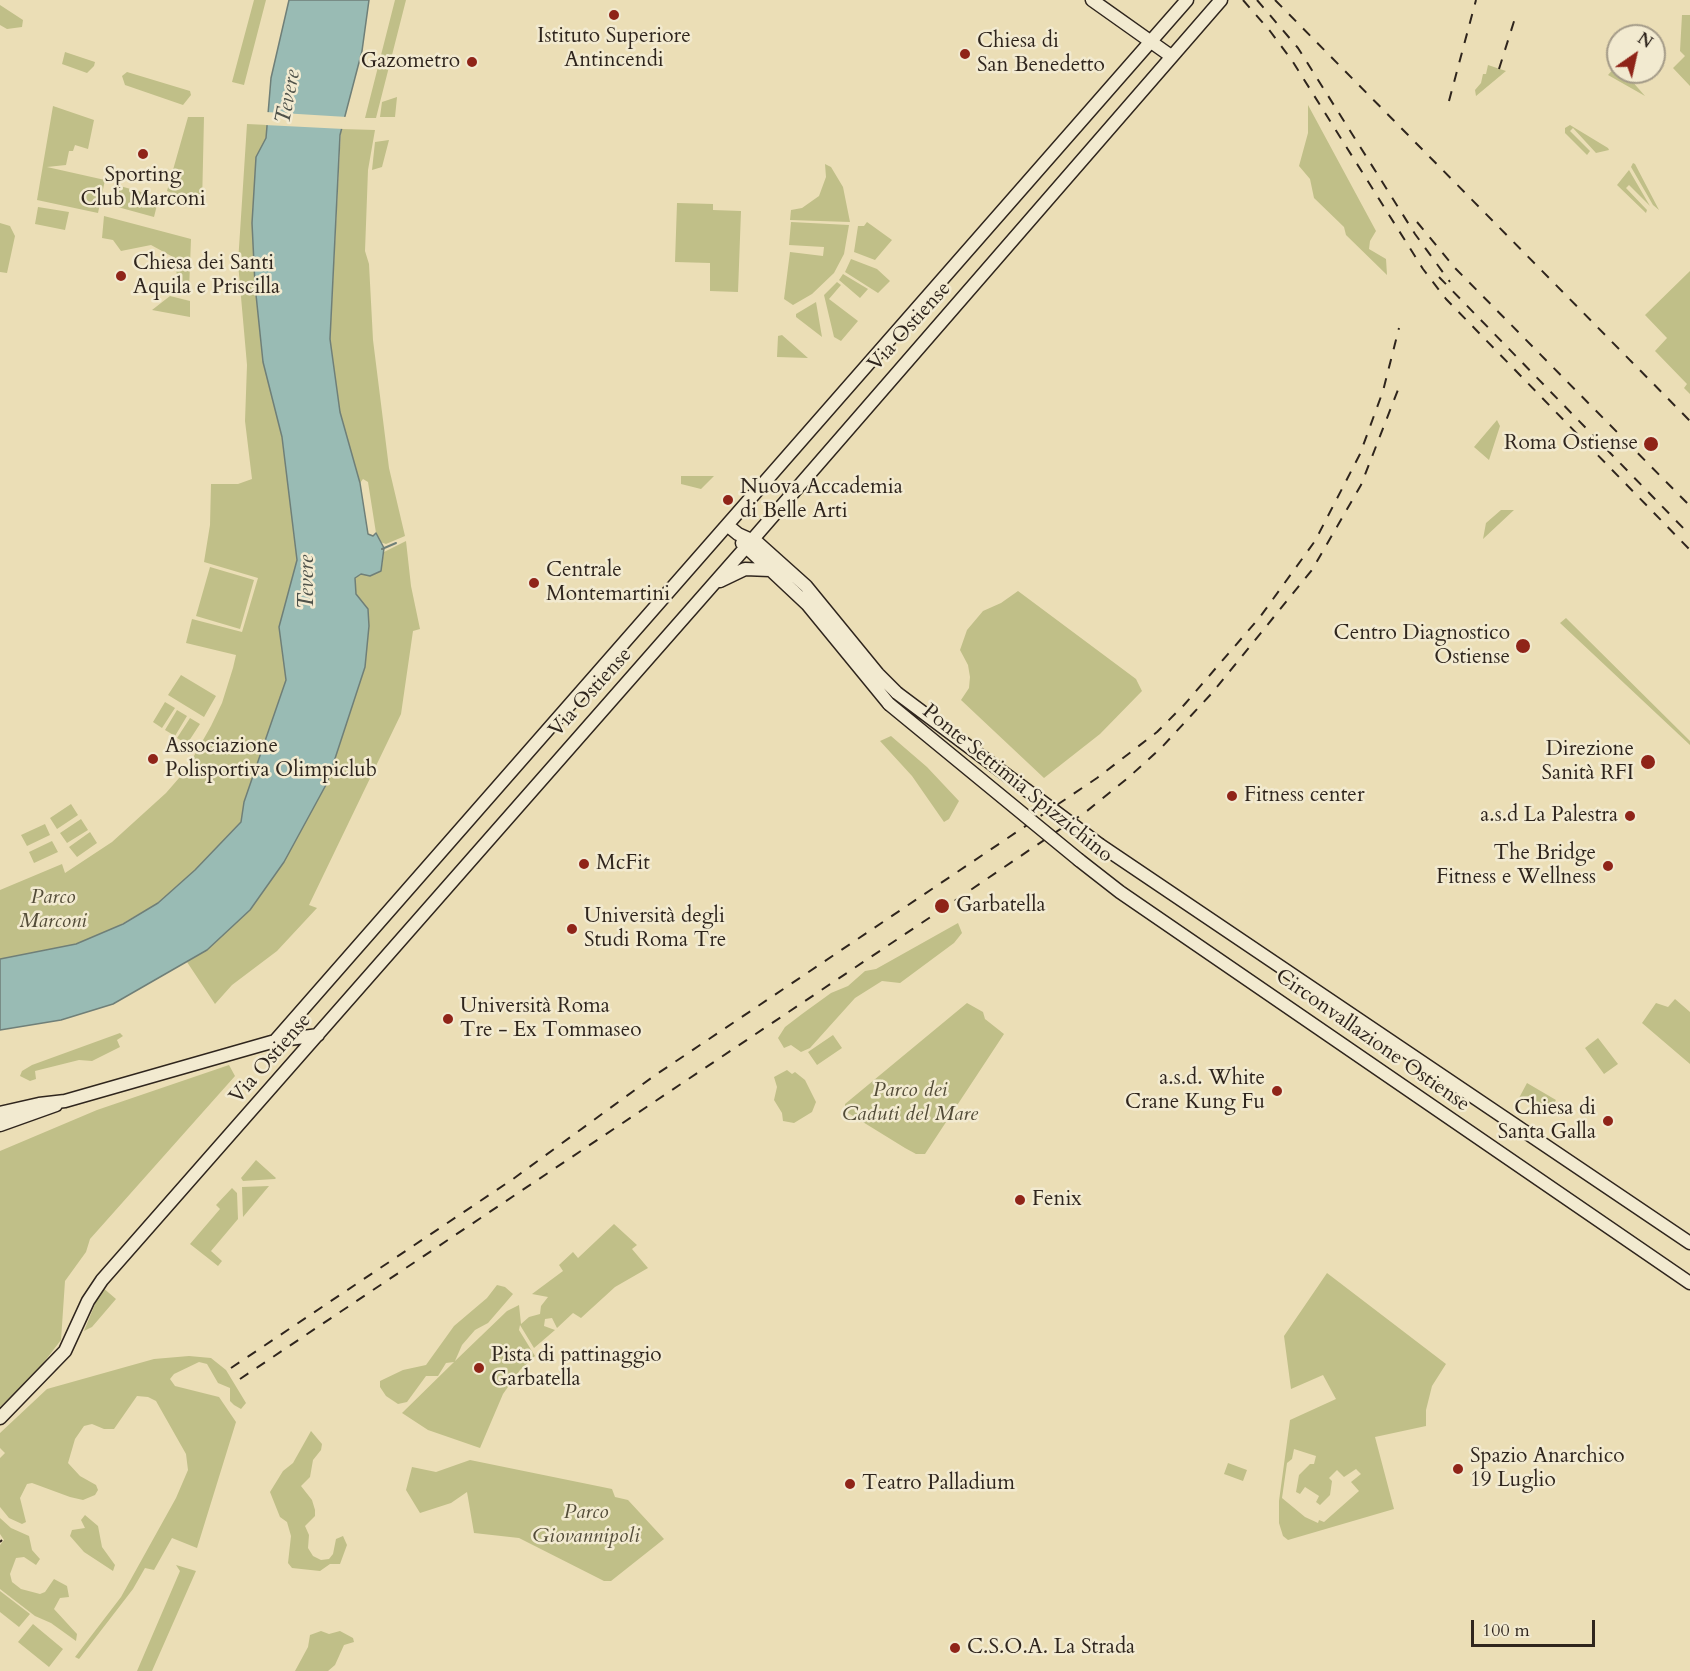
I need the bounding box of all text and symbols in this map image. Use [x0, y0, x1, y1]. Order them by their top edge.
marker: Istituto Superiore Antincendi [607, 8, 621, 22]
place label: Istituto Superiore Antincendi [537, 24, 691, 74]
north arrow [1606, 24, 1666, 84]
text: N [1633, 28, 1657, 54]
place label: Chiesa di San Benedetto [977, 29, 1105, 79]
marker: Chiesa di San Benedetto [958, 47, 972, 61]
place label: Gazometro [361, 49, 460, 75]
marker: Gazometro [465, 55, 479, 69]
water label: Tevere [271, 68, 307, 126]
marker: Sporting Club Marconi [136, 147, 150, 161]
place label: Sporting Club Marconi [80, 163, 206, 213]
place label: Chiesa dei Santi Aquila e Priscilla [133, 251, 280, 301]
marker: Chiesa dei Santi Aquila e Priscilla [114, 269, 128, 283]
street label: Via Ostiense [863, 277, 957, 377]
place label: Roma Ostiense [1504, 431, 1638, 457]
marker: Roma Ostiense [1642, 435, 1660, 453]
place label: Nuova Accademia di Belle Arti [740, 475, 903, 525]
marker: Nuova Accademia di Belle Arti [721, 493, 735, 507]
water label: Tevere [295, 555, 321, 609]
place label: Centrale Montemartini [546, 558, 670, 608]
marker: Centrale Montemartini [527, 576, 541, 590]
place label: Centro Diagnostico Ostiense [1334, 621, 1510, 671]
marker: Centro Diagnostico Ostiense [1514, 637, 1532, 655]
street label: Via Ostiense [544, 643, 638, 743]
street label: Ponte Settimia Spizzichino [917, 699, 1117, 869]
place label: Associazione Polisportiva Olimpiclub [165, 734, 377, 784]
place label: Direzione Sanità RFI [1542, 737, 1634, 787]
marker: Associazione Polisportiva Olimpiclub [146, 752, 160, 766]
marker: Direzione Sanità RFI [1639, 753, 1657, 771]
place label: Fitness center [1244, 783, 1365, 809]
marker: Fitness center [1225, 789, 1239, 803]
place label: a.s.d La Palestra [1480, 803, 1618, 829]
marker: a.s.d La Palestra [1623, 809, 1637, 823]
place label: The Bridge Fitness e Wellness [1436, 841, 1596, 891]
place label: McFit [596, 851, 650, 877]
marker: McFit [577, 857, 591, 871]
marker: The Bridge Fitness e Wellness [1601, 859, 1615, 873]
park label: Parco Marconi [19, 885, 87, 935]
place label: Garbatella [956, 893, 1046, 919]
marker: Garbatella [933, 897, 951, 915]
place label: Università degli Studi Roma Tre [584, 904, 726, 954]
marker: Università degli Studi Roma Tre [565, 922, 579, 936]
street label: Circonvallazione Ostiense [1270, 964, 1474, 1118]
place label: Università Roma Tre - Ex Tommaseo [460, 994, 642, 1044]
street label: Via Ostiense [225, 1009, 317, 1109]
marker: Università Roma Tre - Ex Tommaseo [441, 1012, 455, 1026]
place label: a.s.d. White Crane Kung Fu [1125, 1066, 1265, 1116]
park label: Parco dei Caduti del Mare [842, 1078, 978, 1128]
marker: a.s.d. White Crane Kung Fu [1270, 1084, 1284, 1098]
place label: Chiesa di Santa Galla [1498, 1096, 1596, 1146]
marker: Chiesa di Santa Galla [1601, 1114, 1615, 1128]
place label: Fenix [1032, 1187, 1082, 1213]
marker: Fenix [1013, 1193, 1027, 1207]
place label: Pista di pattinaggio Garbatella [491, 1343, 662, 1393]
marker: Pista di pattinaggio Garbatella [472, 1361, 486, 1375]
place label: Spazio Anarchico 19 Luglio [1470, 1444, 1625, 1494]
marker: Spazio Anarchico 19 Luglio [1451, 1462, 1465, 1476]
place label: Teatro Palladium [862, 1471, 1015, 1497]
marker: Teatro Palladium [843, 1477, 857, 1491]
park label: Parco Giovannipoli [532, 1500, 640, 1550]
scale bar [1474, 1608, 1598, 1646]
text: 100 m [1482, 1618, 1530, 1643]
place label: C.S.O.A. La Strada [967, 1635, 1135, 1661]
marker: C.S.O.A. La Strada [948, 1641, 962, 1655]

